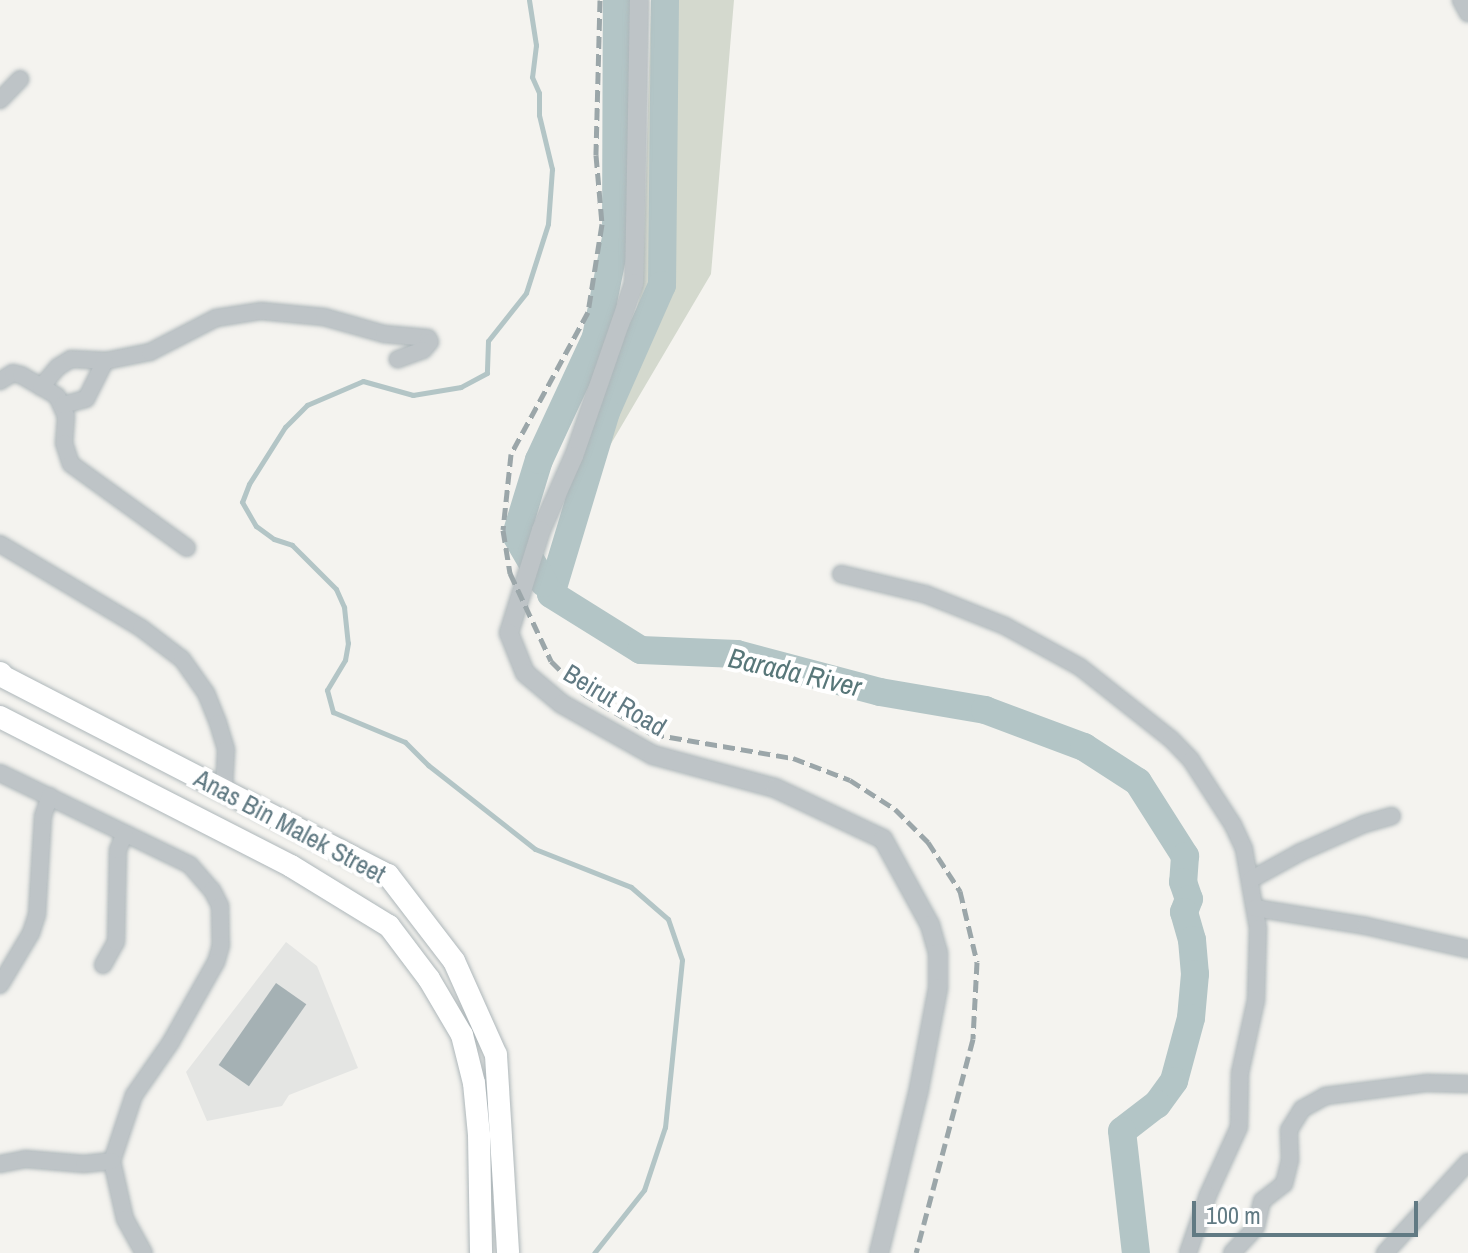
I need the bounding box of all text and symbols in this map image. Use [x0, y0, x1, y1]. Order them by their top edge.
water label: Barada River [725, 640, 865, 704]
street label: Beirut Road [558, 657, 672, 743]
street label: Anas Bin Malek Street [189, 762, 391, 890]
scale bar [1196, 1185, 1422, 1235]
text: 100 m [1206, 1199, 1261, 1231]

